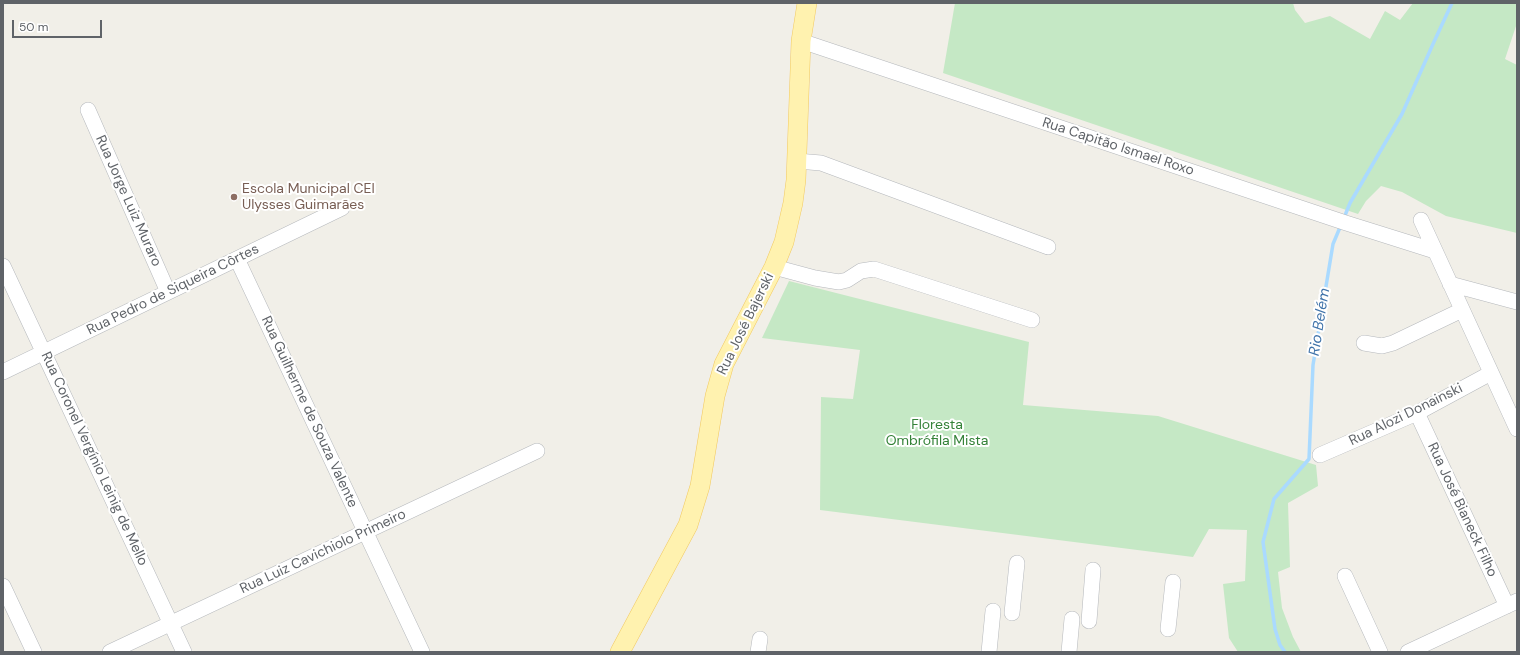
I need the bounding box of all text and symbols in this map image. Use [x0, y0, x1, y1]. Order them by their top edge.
scale bar [14, 12, 104, 38]
text: 50 m [19, 19, 48, 35]
street label: Rua Capitão Ismael Roxo [1040, 115, 1196, 179]
street label: Rua Jorge Luiz Muraro [91, 133, 165, 269]
place label: Escola Municipal CEI Ulysses Guimarães [242, 181, 375, 214]
marker: Escola Municipal CEI Ulysses Guimarães [229, 192, 239, 202]
street label: Rua Pedro de Siqueira Côrtes [84, 241, 262, 339]
street label: Rua José Bajerski [714, 270, 778, 378]
water label: Rio Belém [1306, 287, 1334, 357]
street label: Rua Guilherme de Souza Valente [257, 314, 361, 510]
street label: Rua Coronel Vergínio Leinig de Mello [37, 349, 151, 569]
street label: Rua Alozi Donainski [1346, 380, 1466, 450]
park label: Floresta Ombrófila Mista [886, 417, 988, 450]
street label: Rua José Bianeck Filho [1423, 440, 1501, 580]
street label: Rua Luiz Cavichiolo Primeiro [237, 506, 409, 598]

